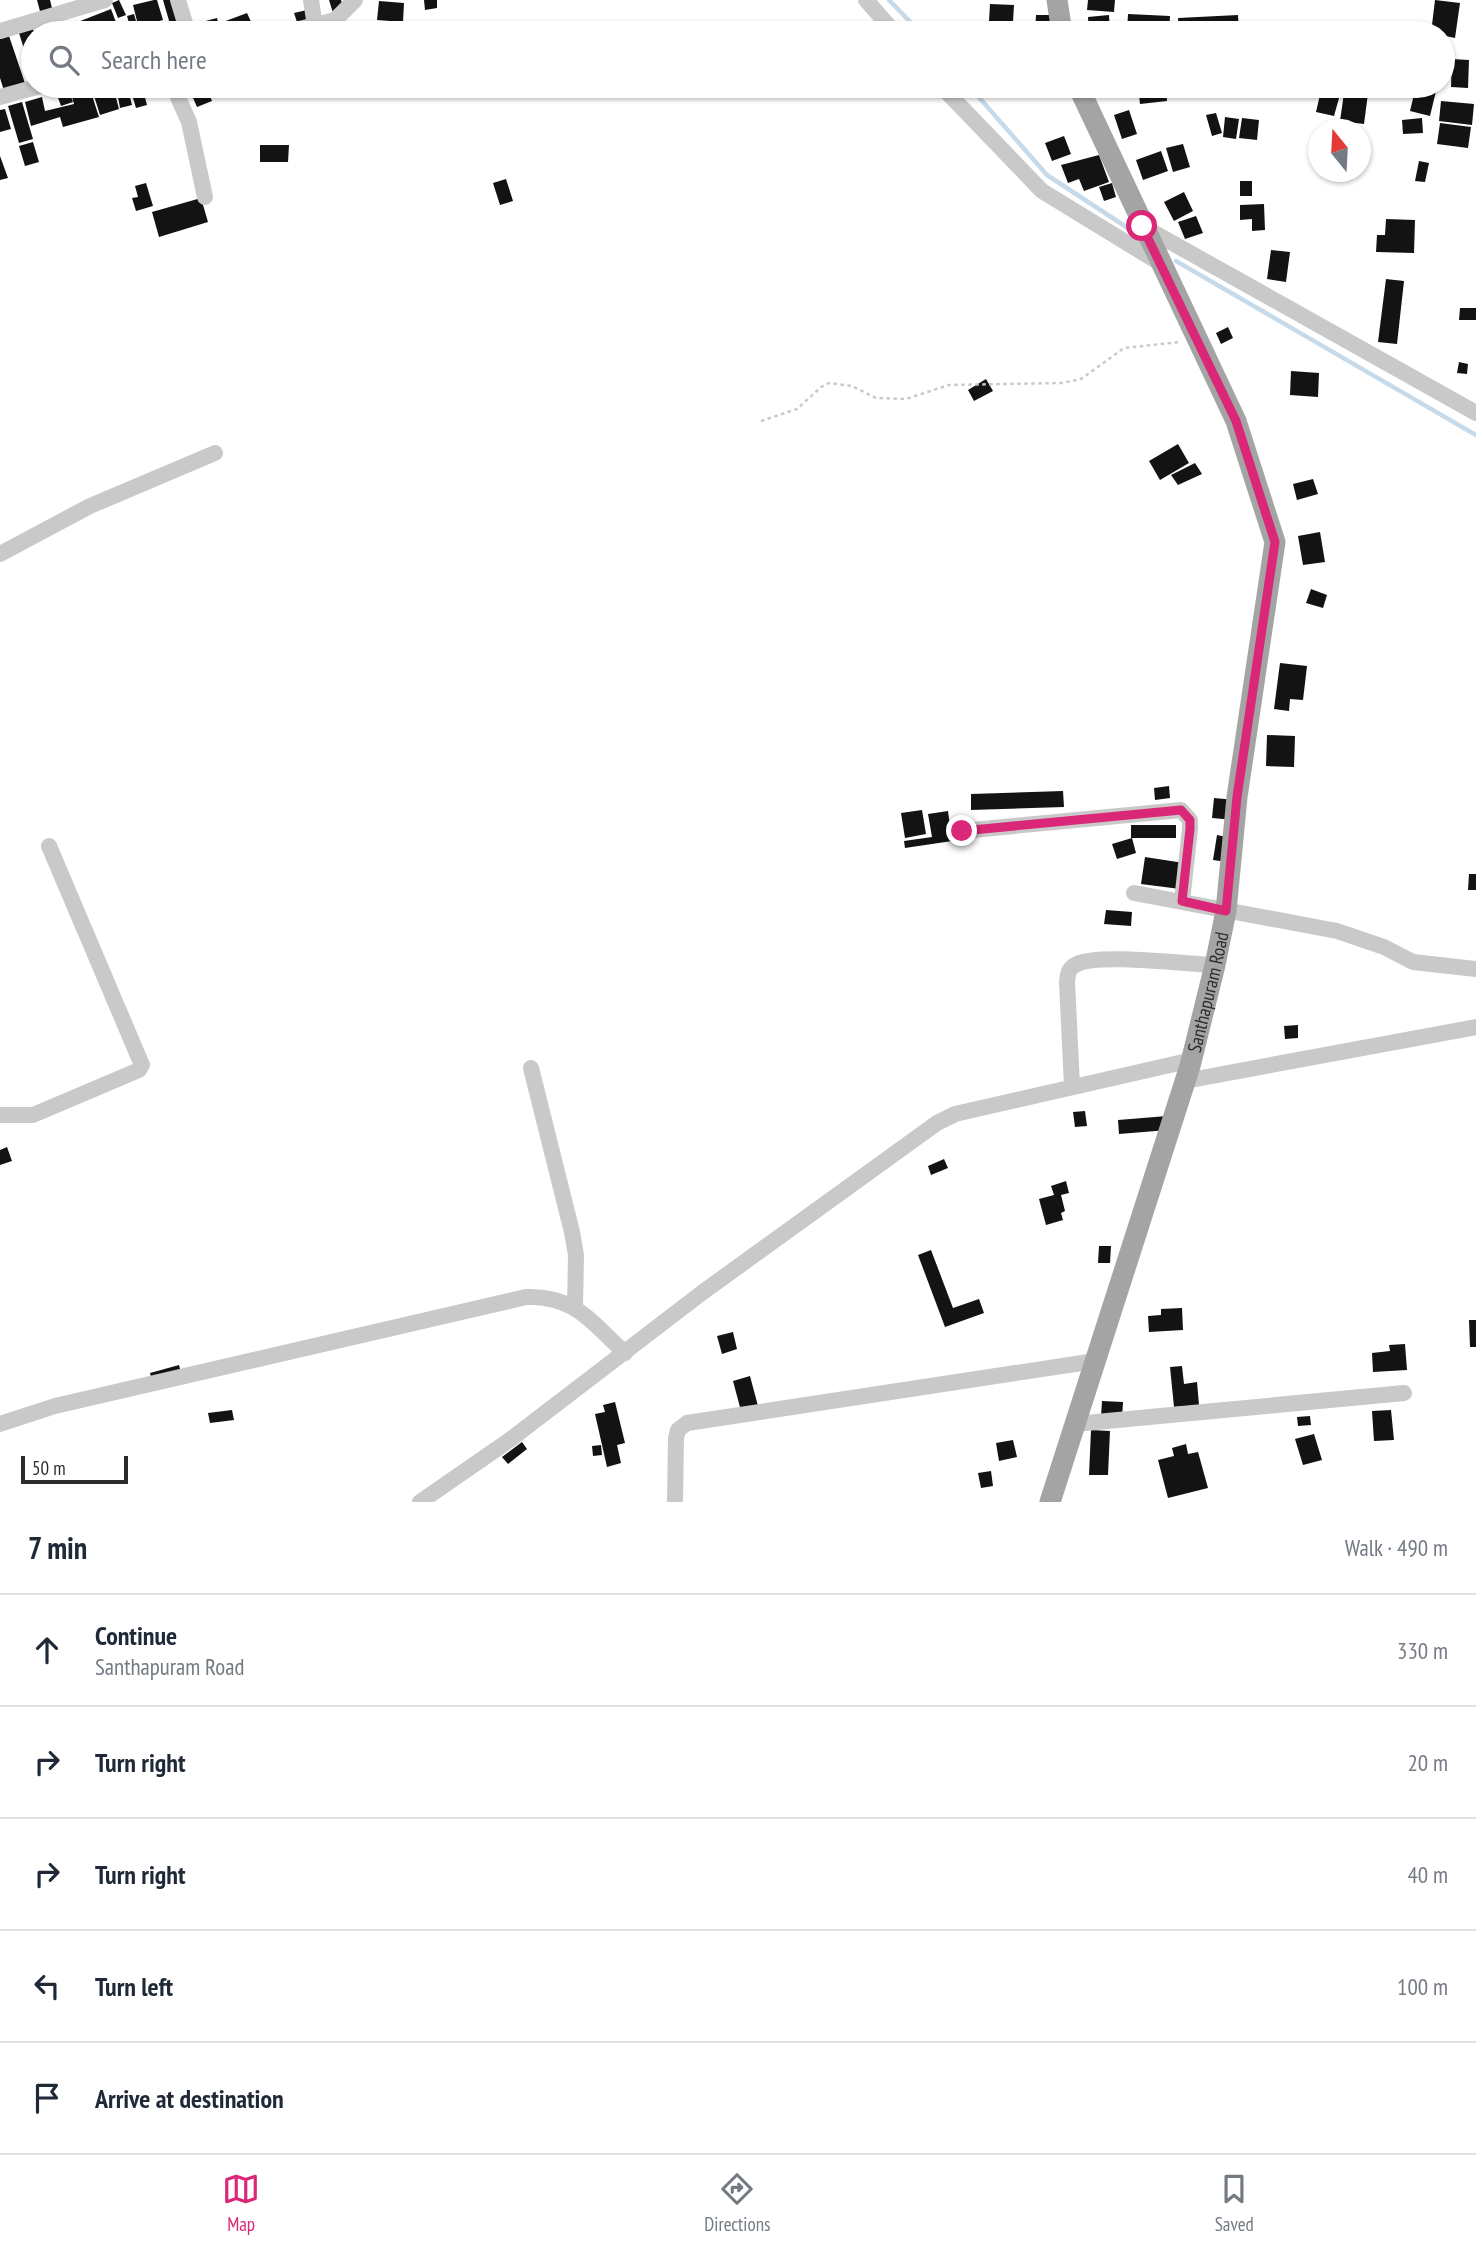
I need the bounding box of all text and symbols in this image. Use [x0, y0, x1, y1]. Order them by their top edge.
search box [21, 21, 1455, 98]
icon: search [45, 41, 83, 79]
text: Search here [101, 43, 207, 76]
north arrow [1308, 119, 1371, 182]
route start [1126, 210, 1157, 241]
route end [946, 815, 977, 846]
street label: Santhapuram Road [1182, 930, 1234, 1055]
scale bar [21, 1453, 128, 1485]
text: 50 m [32, 1456, 66, 1480]
text: 7 min [28, 1528, 87, 1567]
text: Walk · 490 m [1345, 1533, 1448, 1562]
text: Continue [95, 1619, 177, 1652]
icon: ahead [28, 1631, 66, 1669]
text: 330 m [1397, 1636, 1448, 1665]
text: Santhapuram Road [95, 1652, 244, 1681]
icon: right [28, 1743, 66, 1781]
text: Turn right [95, 1746, 186, 1779]
text: 20 m [1407, 1748, 1448, 1777]
icon: right [28, 1855, 66, 1893]
text: Turn right [95, 1858, 186, 1891]
text: 40 m [1407, 1860, 1448, 1889]
icon: left [28, 1967, 66, 2005]
text: Turn left [95, 1970, 173, 2003]
text: 100 m [1397, 1972, 1448, 2001]
icon: arrive [28, 2079, 66, 2117]
text: Arrive at destination [95, 2082, 284, 2115]
tab: Map [222, 2170, 260, 2236]
tab: Directions [704, 2170, 770, 2236]
tab: Saved [1215, 2170, 1254, 2236]

